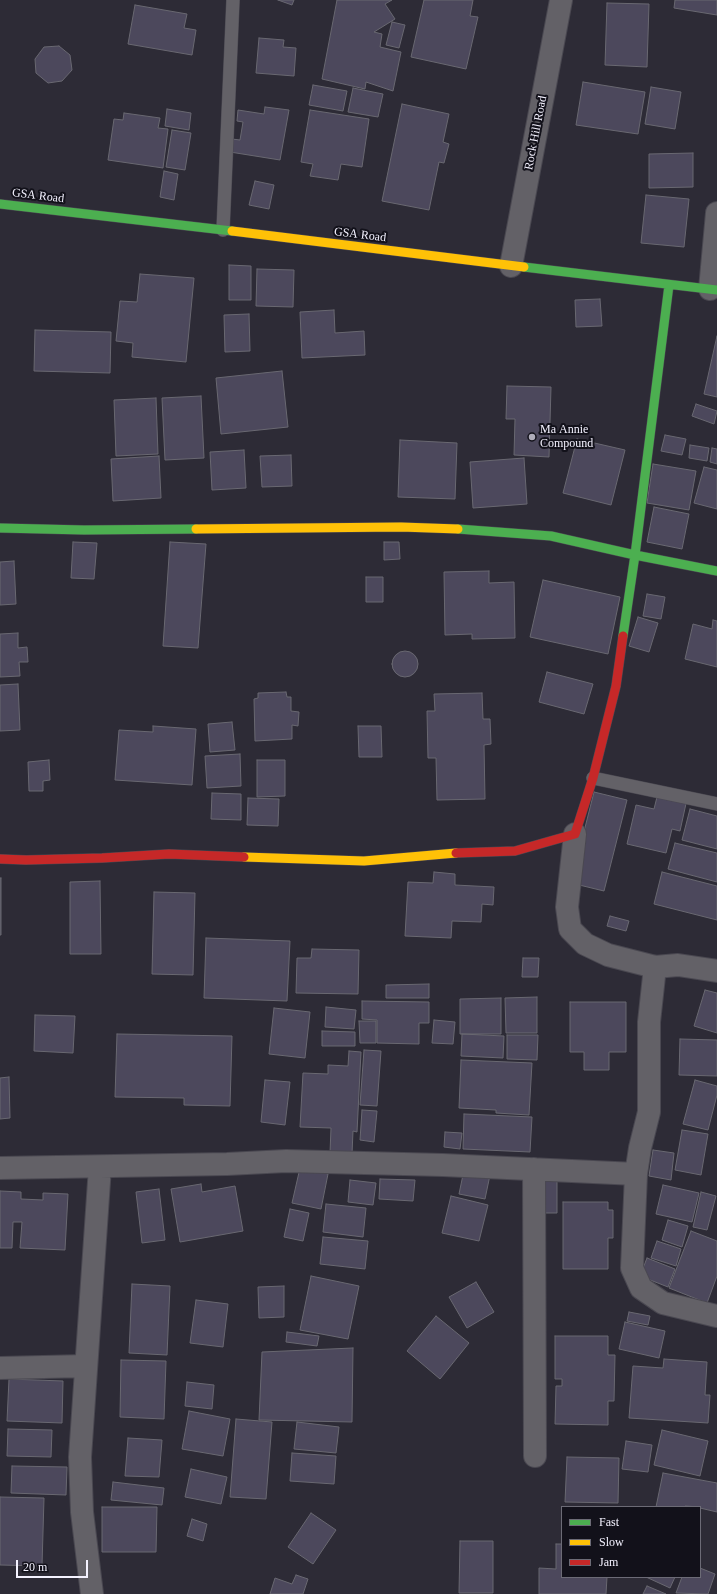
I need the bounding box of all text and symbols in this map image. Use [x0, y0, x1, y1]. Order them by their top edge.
street label: Rock Hill Road [522, 95, 550, 171]
street label: GSA Road [11, 186, 65, 206]
street label: GSA Road [333, 225, 387, 245]
place label: Ma Annie Compound [540, 423, 593, 451]
marker: Ma Annie Compound [527, 432, 537, 442]
legend [561, 1506, 701, 1578]
text: Fast [599, 1515, 619, 1529]
text: Slow [599, 1535, 624, 1549]
scale bar [18, 1552, 90, 1578]
text: Jam [599, 1555, 618, 1569]
text: 20 m [23, 1560, 47, 1574]

